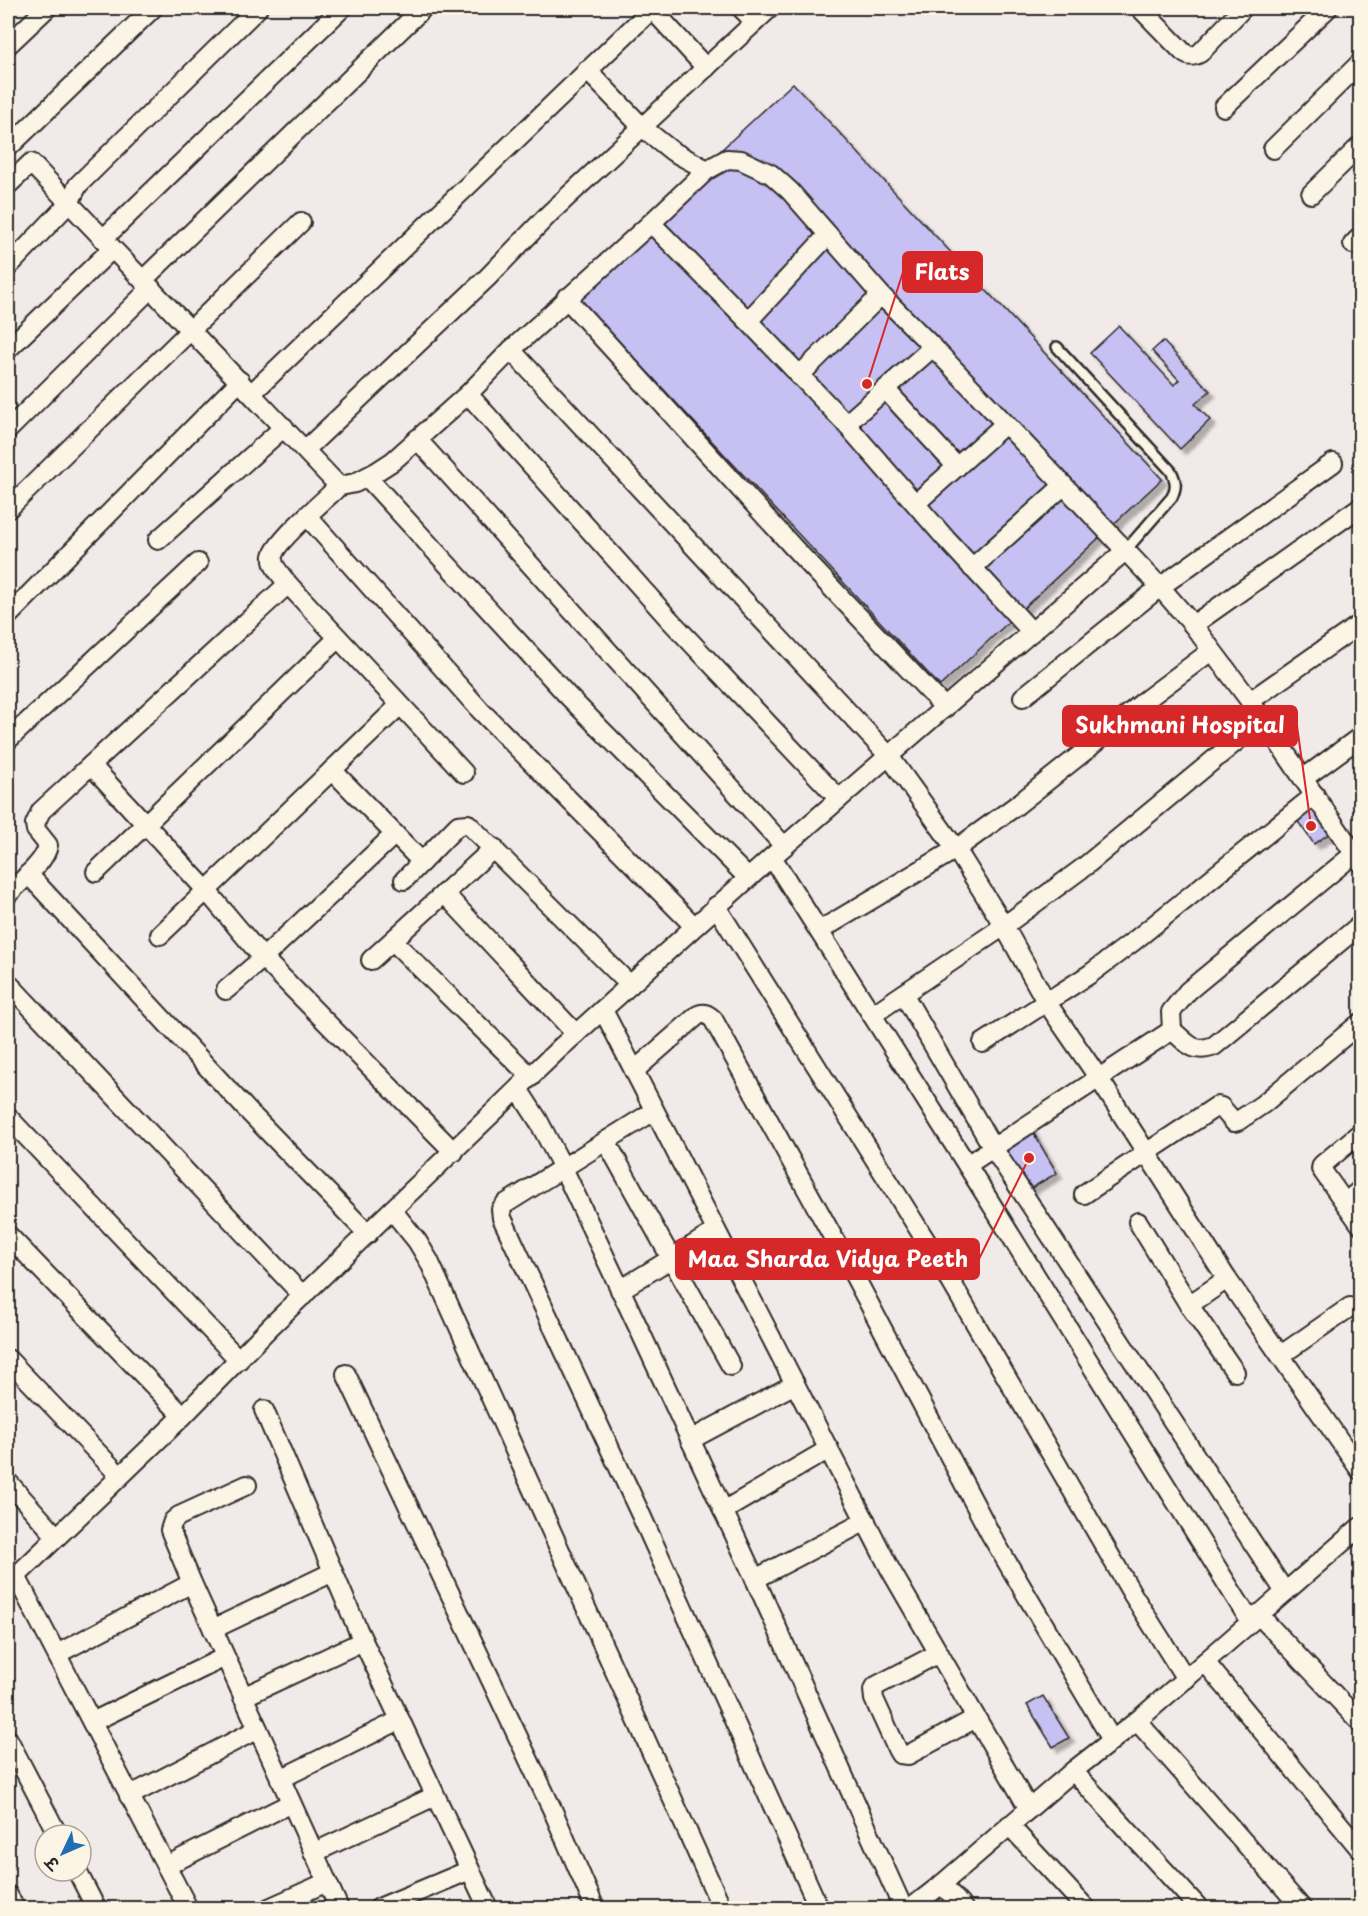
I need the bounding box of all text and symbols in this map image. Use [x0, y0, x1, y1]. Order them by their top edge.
callout: Flats [903, 252, 982, 292]
text: Flats [914, 254, 970, 287]
callout: Sukhmani Hospital [1063, 706, 1297, 746]
text: Sukhmani Hospital [1075, 707, 1285, 740]
callout: Maa Sharda Vidya Peeth [676, 1239, 979, 1279]
text: Maa Sharda Vidya Peeth [688, 1241, 968, 1274]
north arrow [33, 1823, 93, 1883]
text: उ [38, 1851, 65, 1878]

